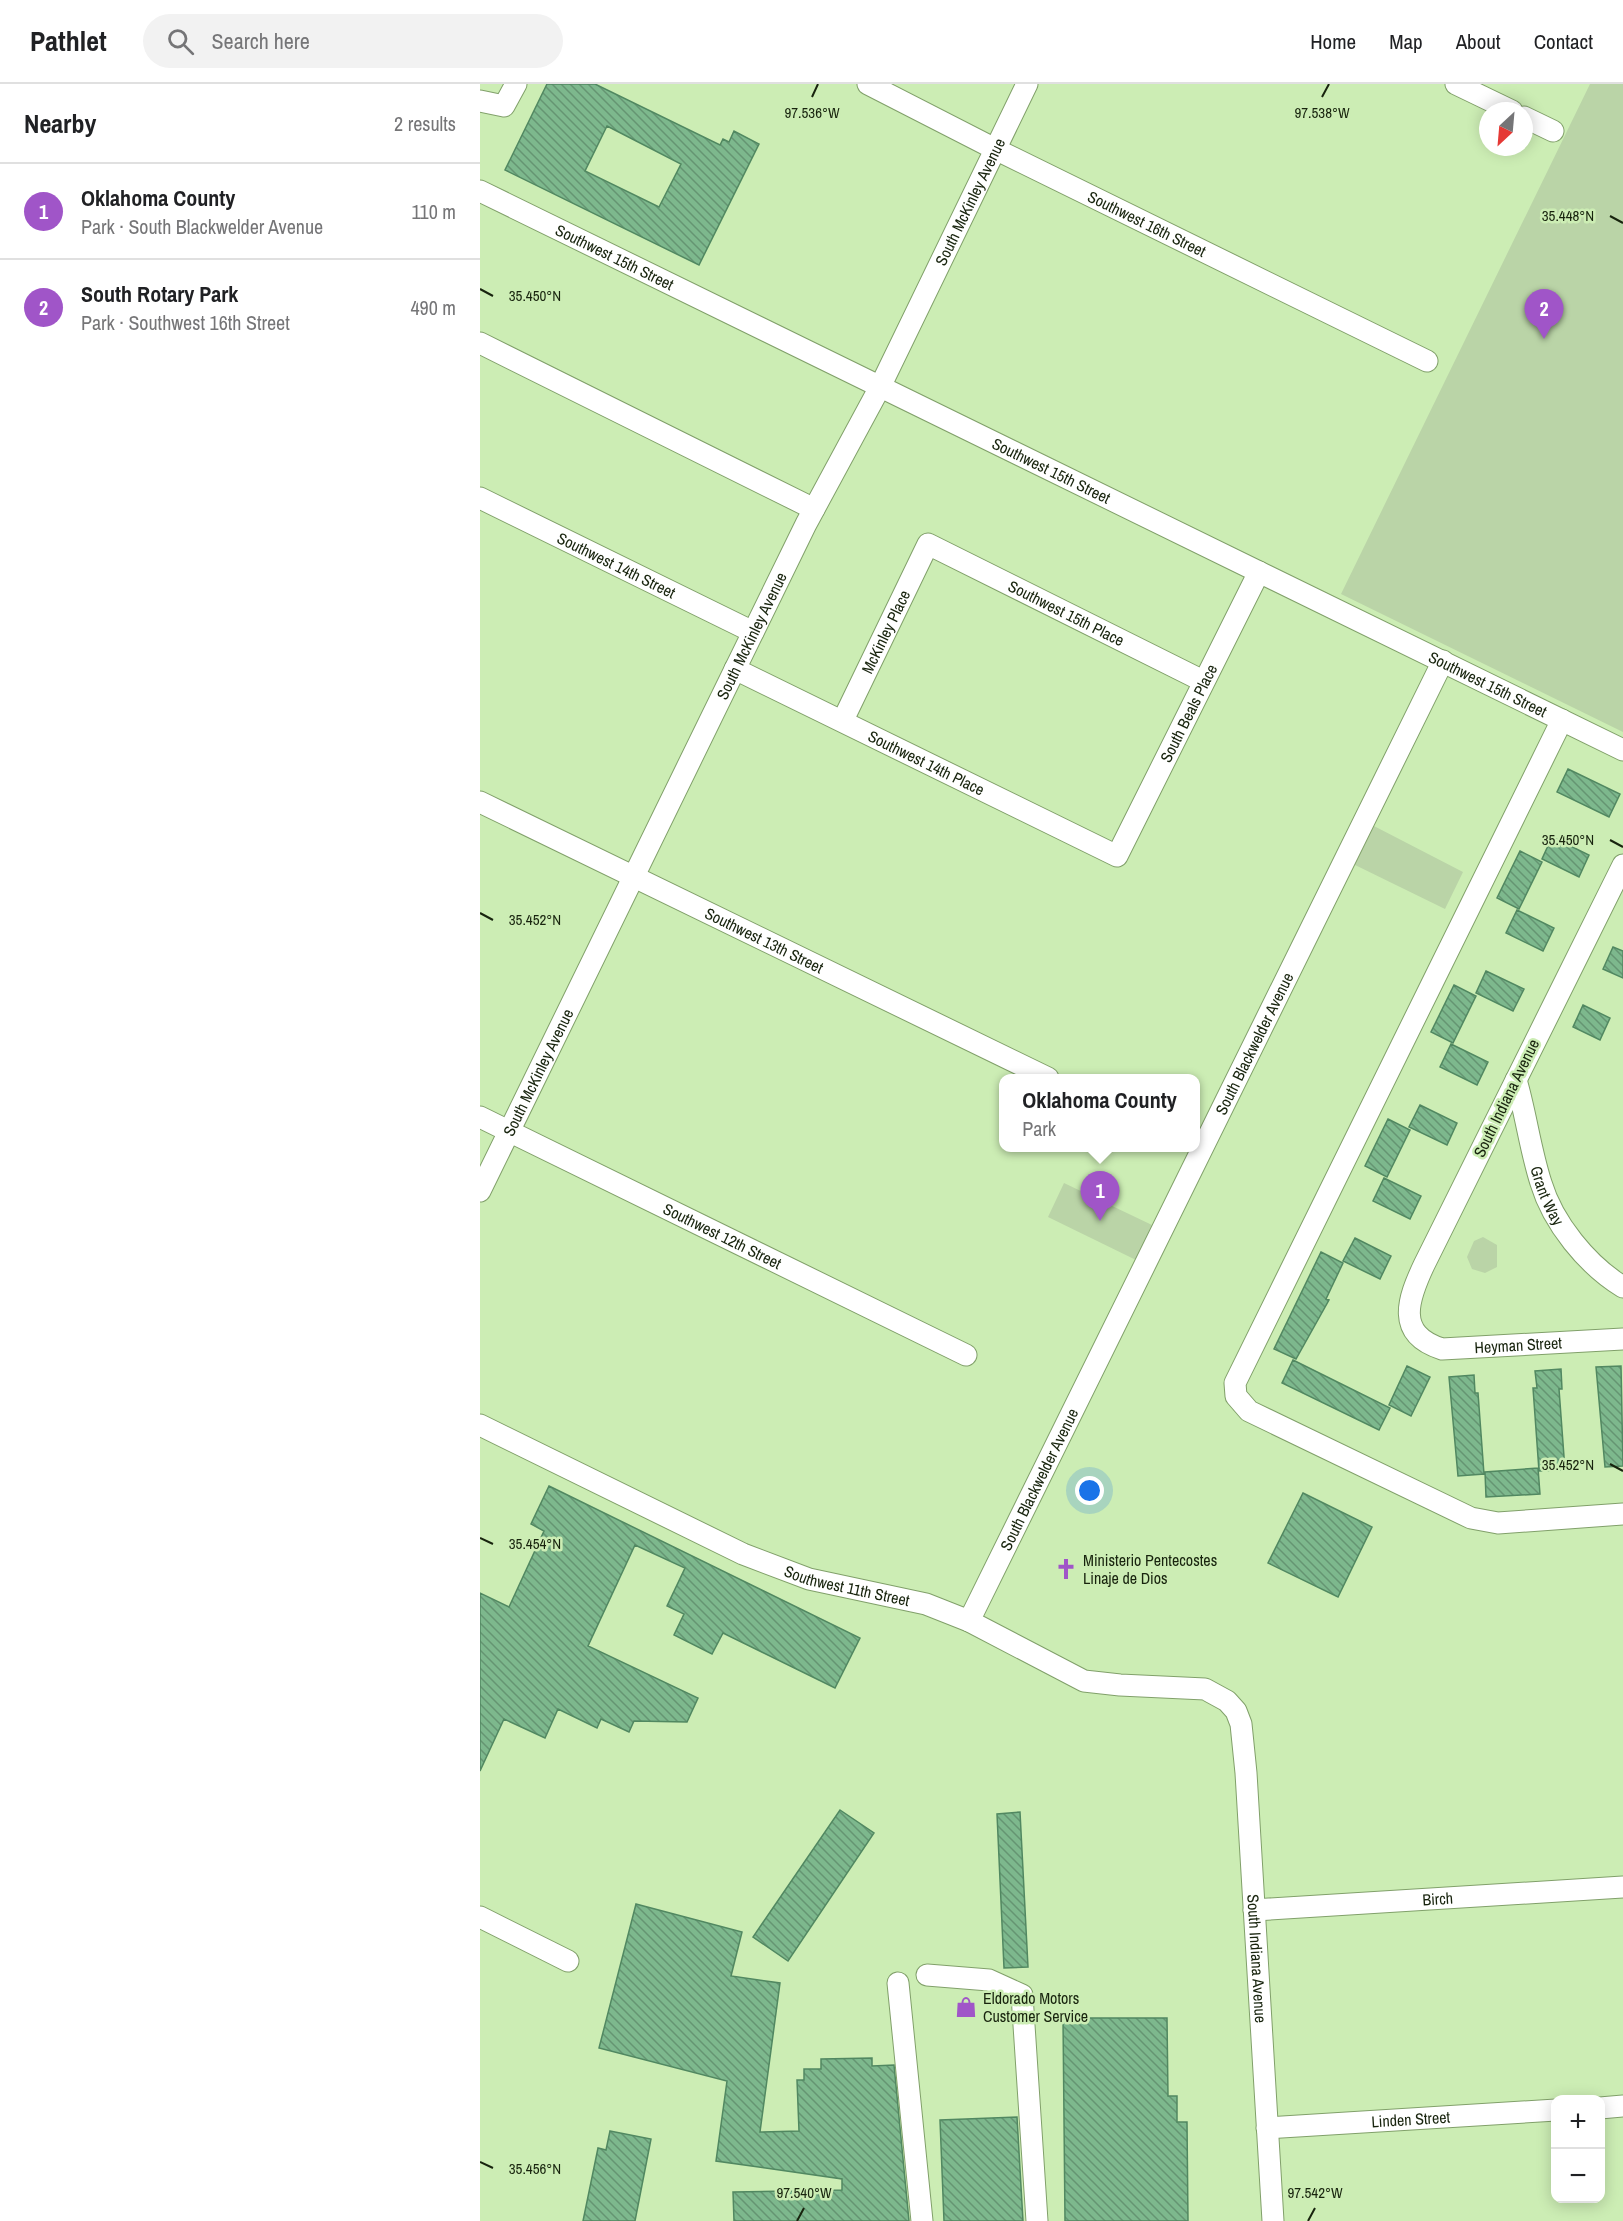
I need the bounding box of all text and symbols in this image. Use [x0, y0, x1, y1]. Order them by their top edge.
search box [143, 14, 563, 68]
text: Pathlet [30, 22, 107, 60]
icon: search [164, 25, 197, 58]
text: Search here [212, 26, 310, 56]
text: Home [1310, 27, 1356, 56]
text: Map [1389, 27, 1423, 56]
text: About [1456, 27, 1501, 56]
text: Contact [1534, 27, 1593, 56]
text: 97.536°W [784, 102, 840, 123]
text: 97.538°W [1294, 102, 1350, 123]
north arrow [1479, 102, 1533, 156]
text: Nearby [24, 106, 96, 141]
text: 2 results [394, 110, 456, 137]
street label: South McKinley Avenue [930, 134, 1010, 269]
text: Oklahoma County [81, 183, 235, 213]
street label: Southwest 16th Street [1084, 185, 1210, 262]
text: 1 [39, 198, 48, 225]
text: 110 m [412, 198, 456, 225]
text: 35.448°N [1542, 205, 1594, 226]
text: Park · South Blackwelder Avenue [81, 213, 323, 240]
street label: Southwest 15th Street [552, 219, 678, 295]
text: South Rotary Park [81, 279, 238, 309]
text: 35.450°N [509, 285, 561, 306]
pin: 2 [1524, 290, 1564, 339]
text: 2 [39, 294, 48, 321]
text: 490 m [410, 294, 456, 321]
text: Park · Southwest 16th Street [81, 309, 290, 336]
street label: Southwest 15th Street [988, 432, 1115, 509]
street label: Southwest 14th Street [554, 527, 680, 603]
street label: South McKinley Avenue [711, 568, 792, 703]
street label: Southwest 15th Place [1005, 575, 1128, 651]
street label: McKinley Place [856, 586, 915, 677]
street label: Southwest 15th Street [1425, 646, 1551, 722]
street label: South Beals Place [1155, 660, 1222, 766]
street label: Southwest 14th Place [864, 725, 988, 800]
text: 35.450°N [1542, 829, 1594, 850]
street label: Southwest 13th Street [701, 902, 827, 978]
text: 35.452°N [509, 909, 561, 930]
street label: South Blackwelder Avenue [1210, 969, 1299, 1118]
street label: South McKinley Avenue [498, 1005, 578, 1140]
street label: South Indiana Avenue [1468, 1035, 1544, 1161]
popup [999, 1074, 1200, 1152]
text: Oklahoma County [1022, 1085, 1177, 1115]
text: Park [1022, 1115, 1056, 1142]
street label: Grant Way [1526, 1164, 1570, 1230]
pin: 1 [1080, 1172, 1120, 1221]
street label: Southwest 12th Street [660, 1197, 786, 1274]
street label: Heyman Street [1474, 1331, 1563, 1358]
street label: South Blackwelder Avenue [995, 1405, 1083, 1554]
text: 35.452°N [1542, 1454, 1594, 1475]
your location [1075, 1476, 1104, 1505]
text: 35.454°N [509, 1533, 561, 1554]
place label: Ministerio Pentecostes Linaje de Dios [1083, 1549, 1217, 1589]
church icon: Ministerio Pentecostes Linaje de Dios [1054, 1557, 1078, 1581]
street label: Southwest 11th Street [781, 1560, 912, 1611]
street label: Birch [1422, 1887, 1454, 1910]
street label: South Indiana Avenue [1242, 1894, 1272, 2024]
place label: Eldorado Motors Customer Service [983, 1987, 1088, 2027]
shop icon: Eldorado Motors Customer Service [954, 1995, 978, 2019]
map controls [1551, 2095, 1605, 2203]
button: + [1551, 2095, 1605, 2149]
street label: Linden Street [1371, 2106, 1451, 2132]
button: − [1551, 2149, 1605, 2203]
text: 35.456°N [509, 2158, 561, 2179]
text: 97.540°W [776, 2182, 832, 2203]
text: 97.542°W [1287, 2182, 1343, 2203]

